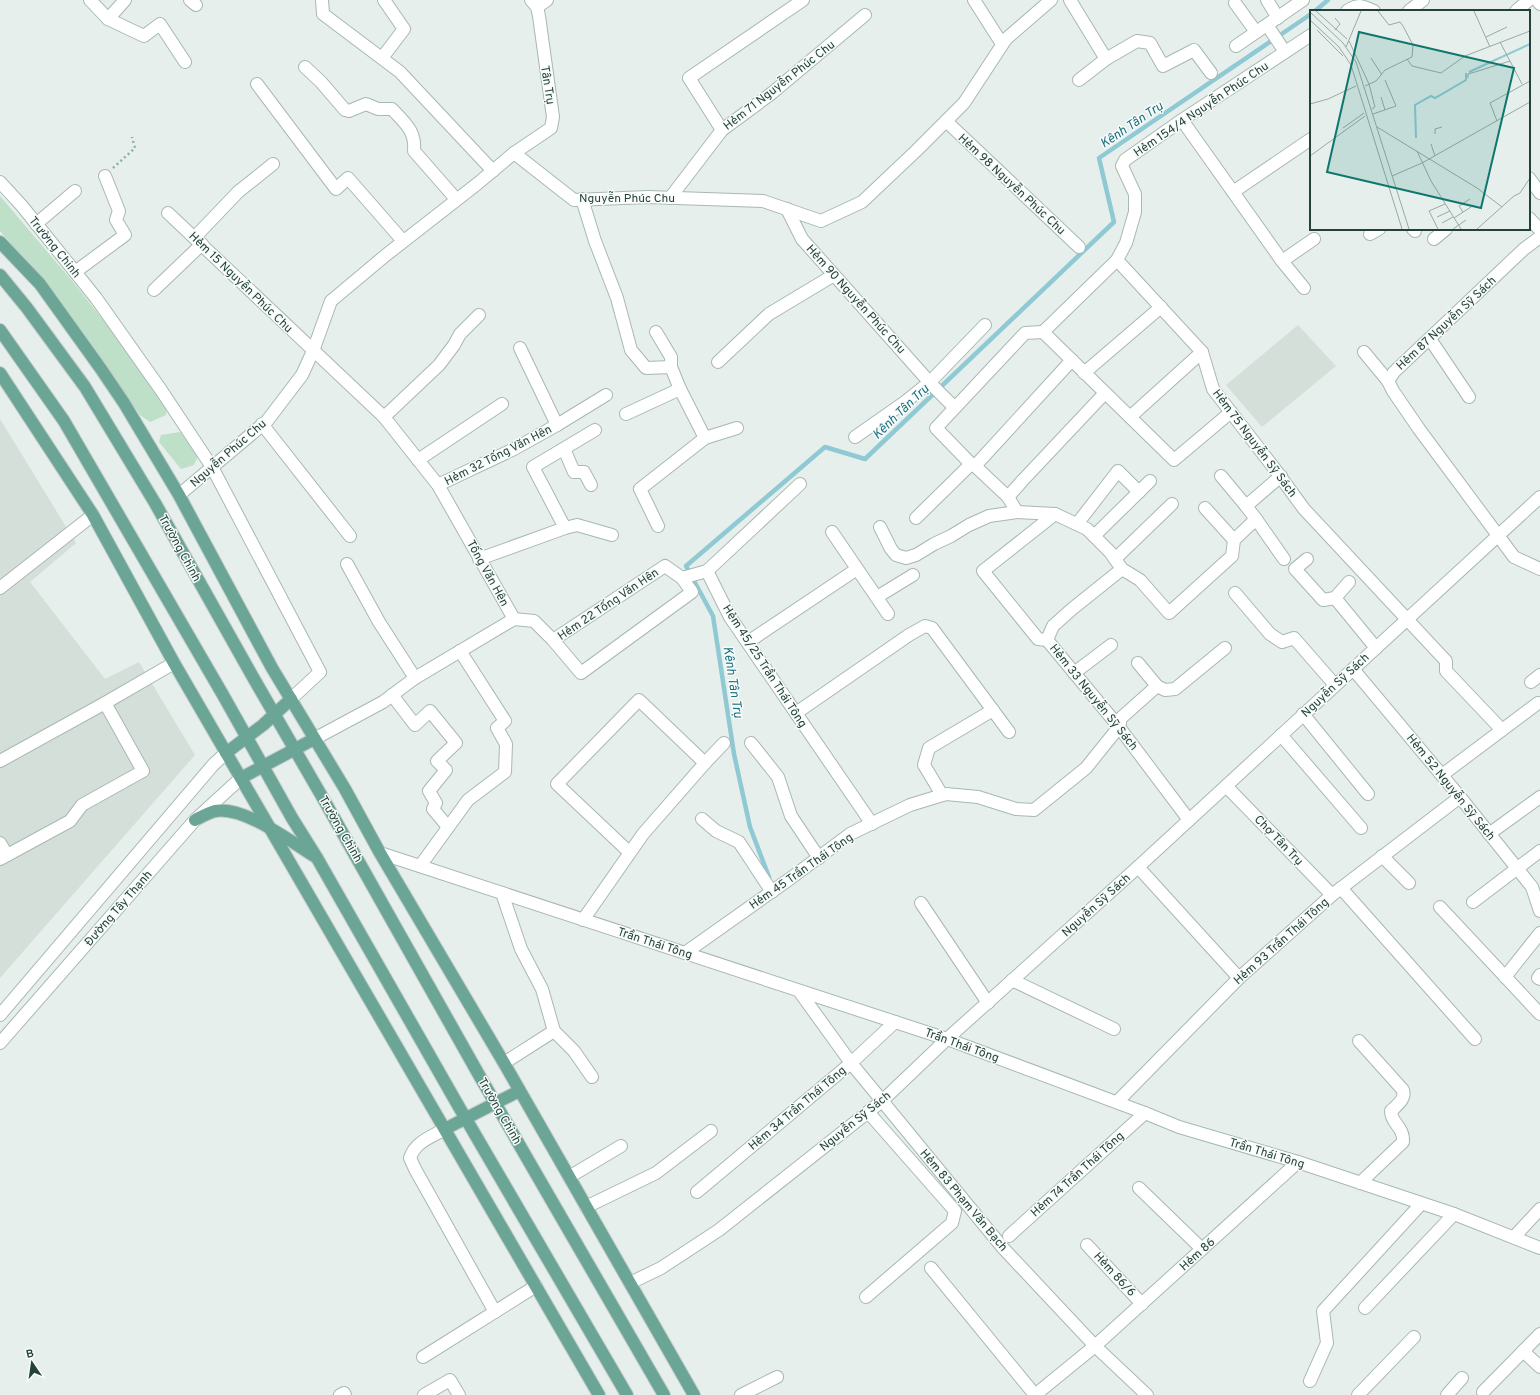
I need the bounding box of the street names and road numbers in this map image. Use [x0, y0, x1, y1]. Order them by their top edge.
street label: Hẻm 71 Nguyễn Phúc Chu [721, 37, 839, 134]
street label: Hẻm 154/4 Nguyễn Phúc Chu [1131, 59, 1272, 161]
street label: Tân Trụ [536, 65, 558, 106]
street label: Hẻm 98 Nguyễn Phúc Chu [954, 131, 1068, 239]
street label: Nguyễn Phúc Chu [579, 191, 675, 207]
street label: Trường Chinh [25, 214, 84, 282]
street label: Hẻm 15 Nguyễn Phúc Chu [185, 229, 296, 337]
street label: Hẻm 90 Nguyễn Phúc Chu [802, 242, 909, 358]
street label: Hẻm 87 Nguyễn Sỹ Sách [1393, 273, 1500, 374]
street label: Hẻm 75 Nguyễn Sỹ Sách [1208, 386, 1300, 501]
street label: Nguyễn Phúc Chu [187, 416, 270, 491]
street label: Hẻm 32 Tống Văn Hên [442, 422, 555, 490]
street label: Trường Chinh [154, 512, 204, 585]
street label: Tống Văn Hên [462, 537, 512, 610]
street label: Hẻm 22 Tống Văn Hên [555, 565, 662, 645]
street label: Hẻm 45/25 Trần Thái Tông [718, 602, 810, 731]
street label: Hẻm 33 Nguyễn Sỹ Sách [1045, 641, 1141, 754]
street label: Nguyễn Sỹ Sách [1298, 650, 1373, 721]
street label: Hẻm 52 Nguyễn Sỹ Sách [1402, 731, 1498, 844]
street label: Trường Chinh [315, 793, 366, 866]
street label: Chợ Tân Trụ [1250, 812, 1306, 869]
street label: Hẻm 45 Trần Thái Tông [747, 830, 857, 914]
street label: Đường Tây Thạnh [81, 867, 156, 950]
street label: Nguyễn Sỹ Sách [1059, 871, 1134, 941]
street label: Hẻm 93 Trần Thái Tông [1231, 895, 1333, 989]
street label: Trần Thái Tông [615, 924, 694, 964]
street label: Trần Thái Tông [922, 1025, 1001, 1067]
street label: Hẻm 34 Trần Thái Tông [745, 1063, 850, 1154]
street label: Trường Chinh [474, 1075, 525, 1148]
street label: Nguyễn Sỹ Sách [817, 1088, 895, 1155]
street label: Hẻm 74 Trần Thái Tông [1028, 1129, 1128, 1221]
street label: Trần Thái Tông [1227, 1135, 1306, 1173]
street label: Hẻm 83 Phạm Văn Bạch [916, 1146, 1011, 1255]
street label: Hẻm 86 [1177, 1235, 1219, 1275]
street label: Hẻm 86/6 [1089, 1249, 1139, 1300]

